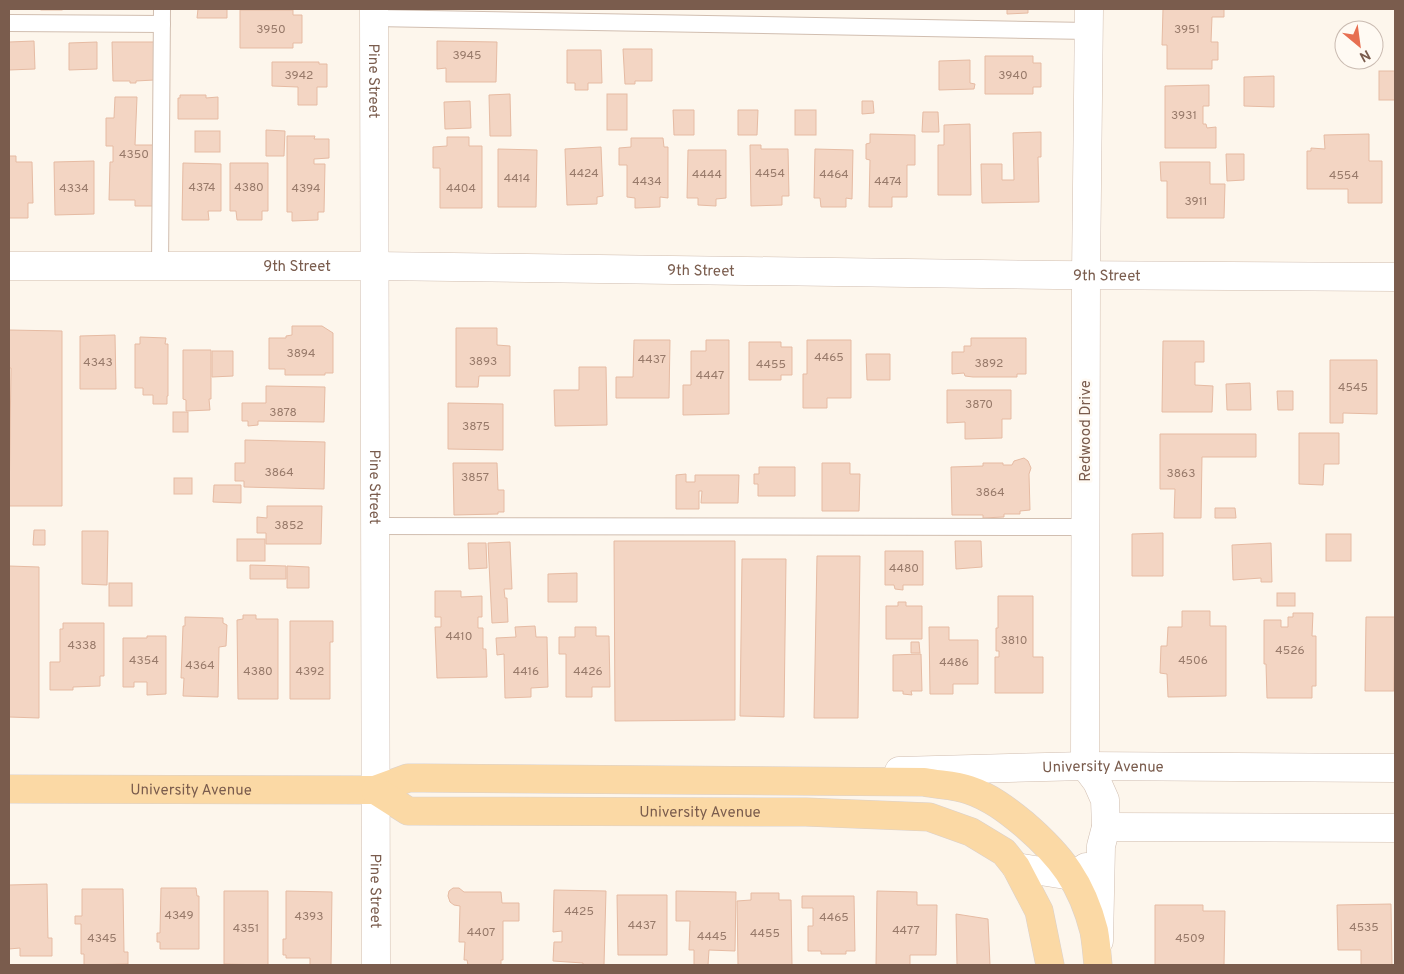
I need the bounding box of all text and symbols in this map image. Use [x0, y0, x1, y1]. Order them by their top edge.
north arrow [1334, 20, 1384, 70]
house number: 3950 [256, 22, 286, 38]
house number: 3951 [1174, 22, 1200, 38]
street label: Pine Street [363, 44, 382, 118]
text: N [1356, 45, 1373, 65]
house number: 3945 [452, 48, 482, 64]
house number: 3942 [285, 68, 313, 84]
house number: 3940 [998, 68, 1028, 84]
house number: 3931 [1171, 108, 1197, 124]
house number: 4350 [119, 147, 149, 163]
house number: 4424 [569, 166, 599, 182]
house number: 4454 [755, 166, 785, 182]
house number: 4444 [692, 167, 722, 183]
house number: 4464 [819, 167, 849, 183]
house number: 4554 [1329, 168, 1359, 184]
house number: 4414 [504, 171, 530, 187]
house number: 4434 [632, 174, 662, 190]
house number: 4474 [874, 174, 902, 190]
house number: 4374 [188, 180, 216, 196]
house number: 4380 [234, 180, 264, 196]
house number: 4334 [59, 181, 89, 197]
house number: 4394 [291, 181, 321, 197]
house number: 4404 [446, 181, 476, 197]
house number: 3911 [1184, 194, 1208, 210]
street label: 9th Street [263, 258, 331, 277]
street label: 9th Street [667, 262, 735, 282]
street label: 9th Street [1073, 267, 1141, 287]
house number: 3894 [287, 346, 315, 362]
house number: 4465 [814, 350, 844, 366]
house number: 4437 [638, 352, 666, 368]
house number: 3893 [469, 354, 497, 370]
house number: 4343 [83, 355, 113, 371]
house number: 3892 [975, 356, 1003, 372]
house number: 4455 [756, 357, 786, 373]
house number: 4447 [696, 368, 724, 384]
street label: Redwood Drive [1077, 380, 1096, 482]
house number: 4545 [1338, 380, 1368, 396]
house number: 3870 [965, 397, 993, 413]
house number: 3878 [269, 405, 297, 421]
house number: 3875 [462, 419, 490, 435]
street label: Pine Street [364, 450, 383, 524]
house number: 3864 [264, 465, 294, 481]
house number: 3863 [1167, 466, 1195, 482]
house number: 3857 [461, 470, 489, 486]
house number: 3864 [975, 485, 1005, 501]
house number: 3852 [274, 518, 304, 534]
house number: 4480 [889, 561, 919, 577]
house number: 4410 [445, 629, 473, 645]
house number: 3810 [1001, 633, 1027, 649]
house number: 4338 [67, 638, 97, 654]
house number: 4526 [1275, 643, 1305, 659]
house number: 4354 [129, 653, 159, 669]
house number: 4506 [1178, 653, 1208, 669]
house number: 4486 [939, 655, 969, 671]
house number: 4364 [185, 658, 215, 674]
house number: 4380 [243, 664, 273, 680]
house number: 4392 [296, 664, 324, 680]
house number: 4416 [513, 664, 539, 680]
house number: 4426 [573, 664, 603, 680]
street label: University Avenue [1042, 758, 1164, 778]
street label: University Avenue [130, 781, 252, 801]
street label: University Avenue [639, 804, 761, 823]
street label: Pine Street [365, 854, 384, 928]
house number: 4425 [564, 904, 594, 920]
house number: 4349 [164, 908, 194, 924]
house number: 4393 [295, 909, 323, 925]
house number: 4465 [819, 910, 849, 926]
house number: 4437 [628, 918, 656, 934]
house number: 4535 [1349, 920, 1379, 936]
house number: 4351 [233, 921, 259, 937]
house number: 4477 [892, 923, 920, 939]
house number: 4407 [467, 925, 495, 941]
house number: 4455 [750, 926, 780, 942]
house number: 4445 [697, 929, 727, 945]
house number: 4345 [87, 931, 117, 947]
house number: 4509 [1175, 931, 1205, 947]

